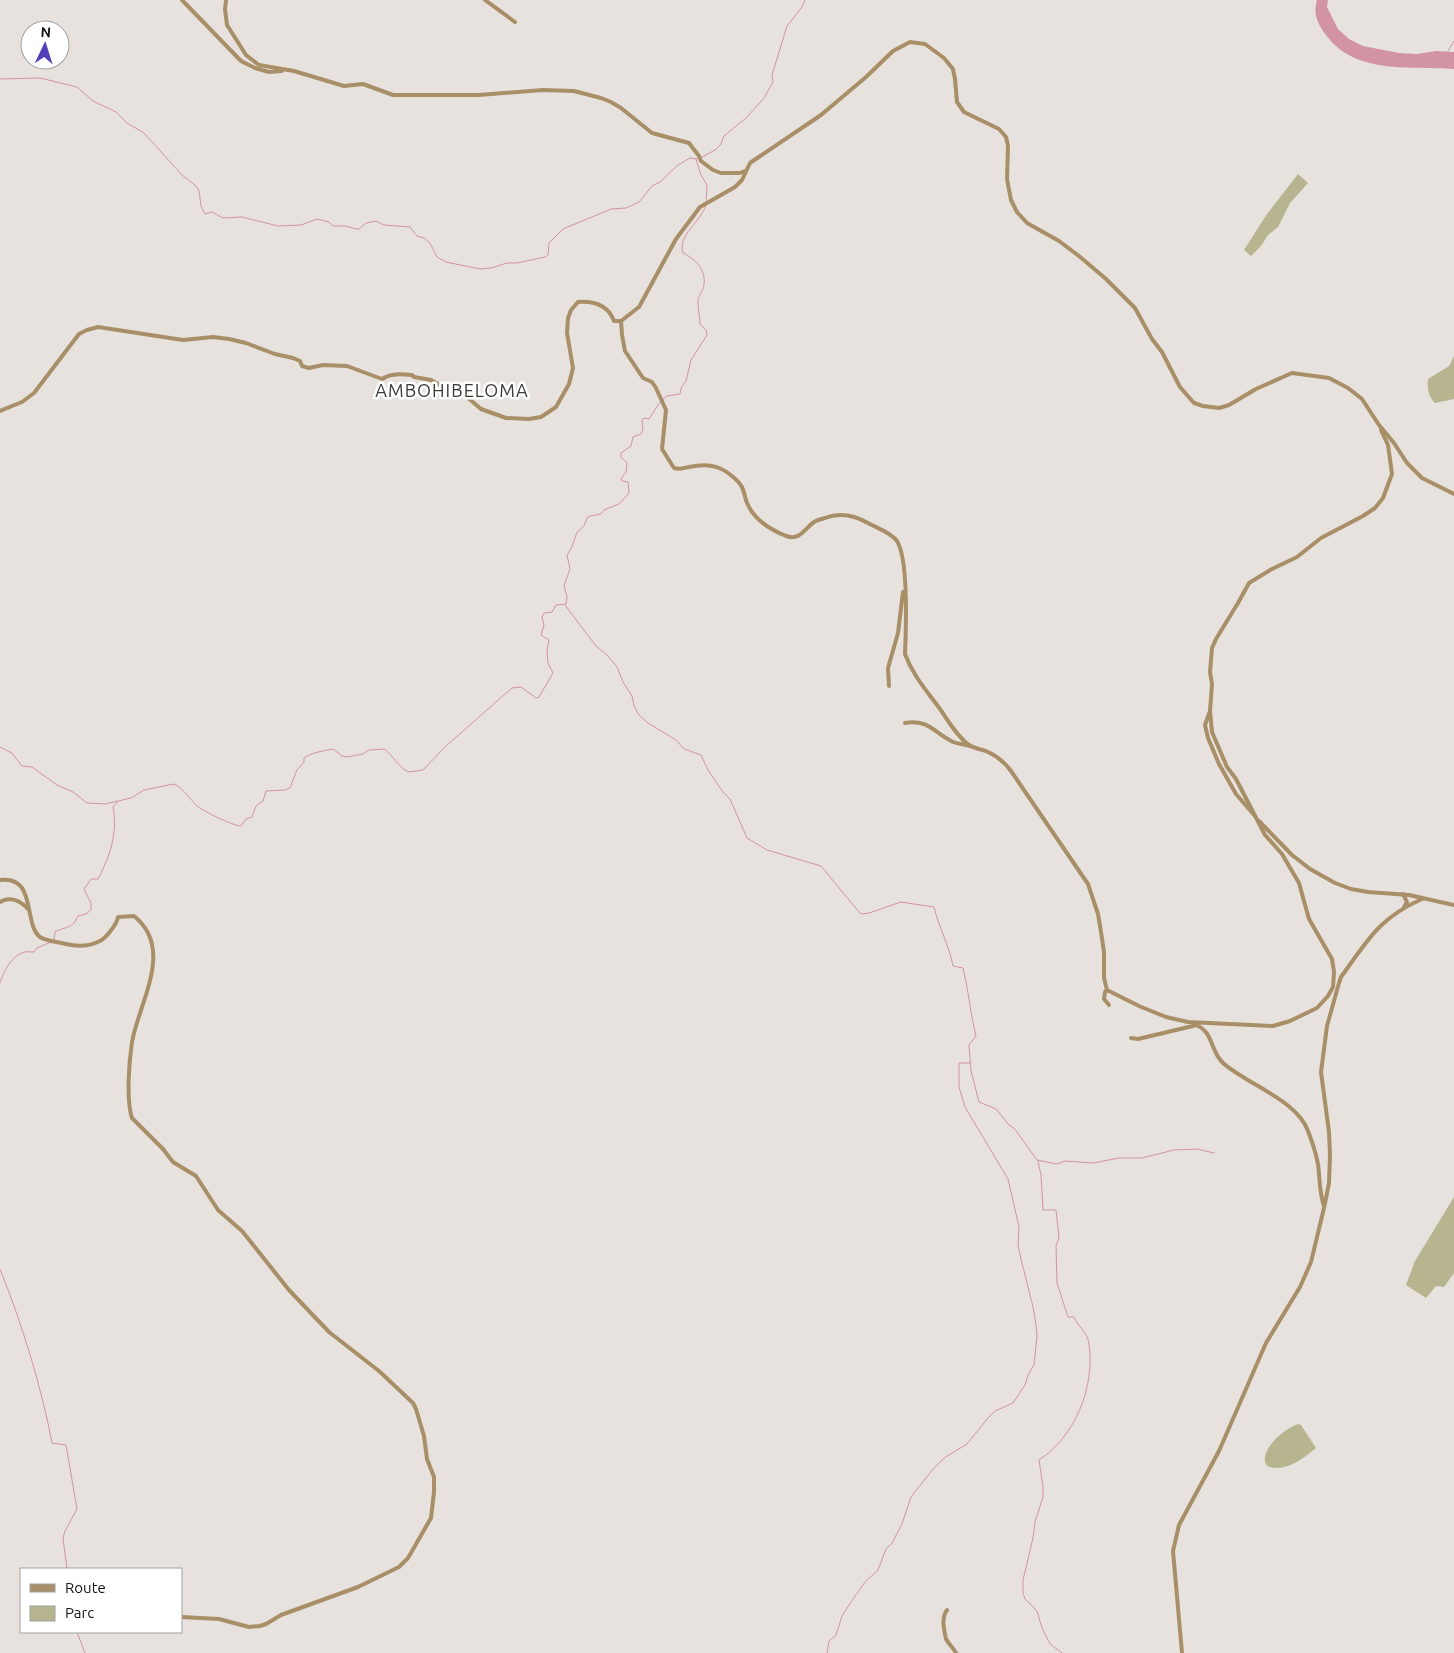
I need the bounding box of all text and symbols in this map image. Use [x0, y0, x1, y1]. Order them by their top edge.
north arrow [20, 20, 70, 70]
text: N [40, 24, 52, 40]
district label: AMBOHIBELOMA [375, 380, 529, 400]
legend [20, 1568, 182, 1633]
text: Route [65, 1579, 106, 1596]
text: Parc [65, 1604, 94, 1621]

